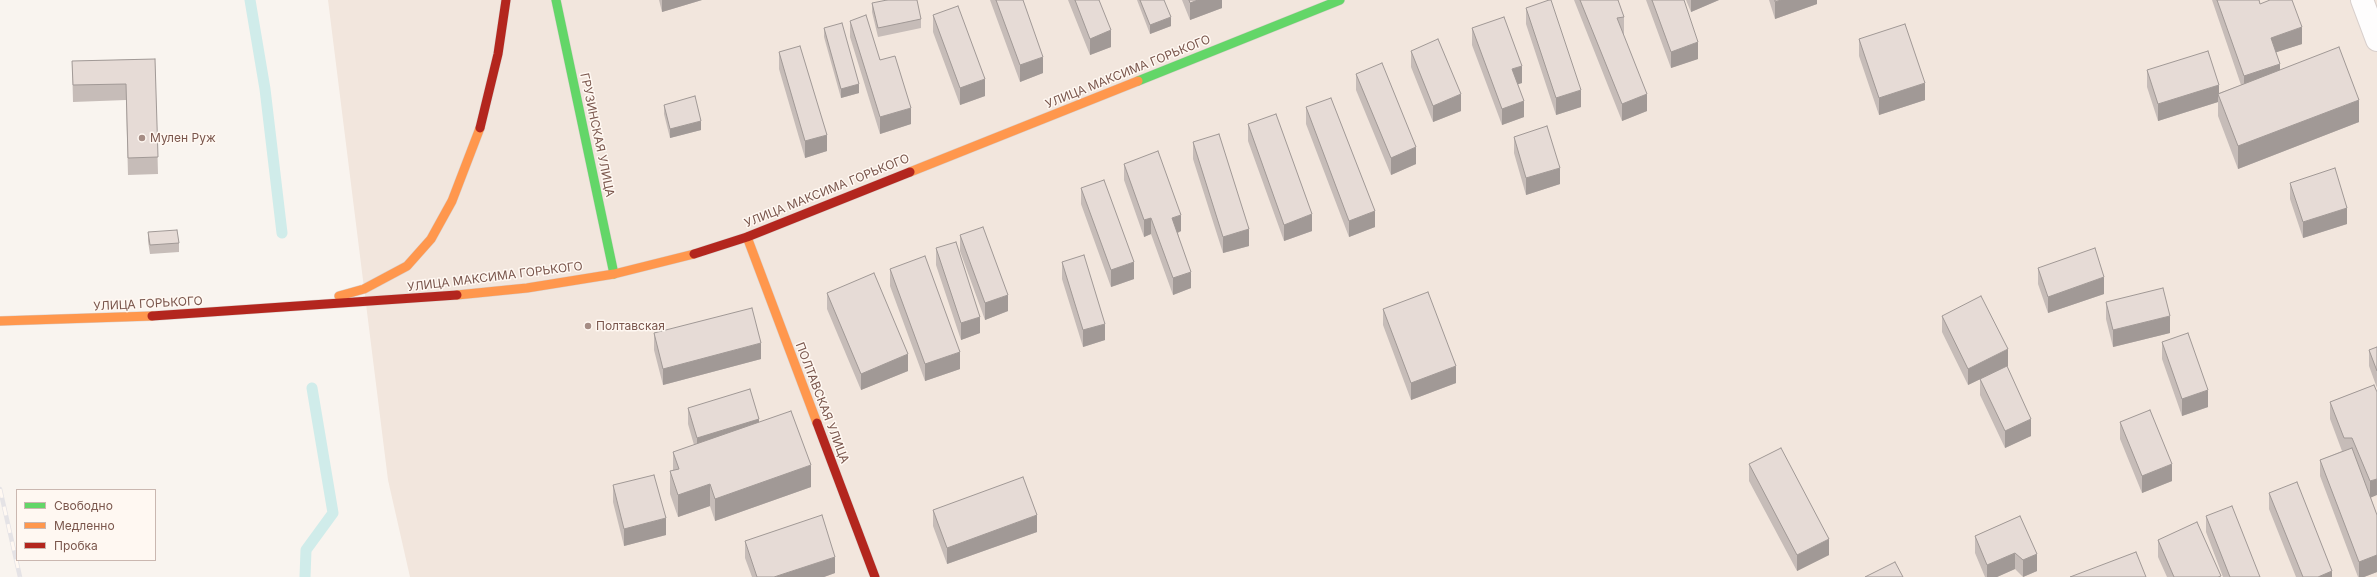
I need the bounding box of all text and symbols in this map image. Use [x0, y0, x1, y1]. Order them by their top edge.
street label: УЛИЦА МАКСИМА ГОРЬКОГО [1043, 32, 1213, 112]
street label: ГРУЗИНСКАЯ УЛИЦА [577, 72, 617, 198]
place label: Мулен Руж [150, 131, 216, 145]
marker: Мулен Руж [137, 133, 147, 143]
street label: УЛИЦА МАКСИМА ГОРЬКОГО [742, 151, 912, 231]
street label: УЛИЦА МАКСИМА ГОРЬКОГО [406, 259, 584, 295]
street label: УЛИЦА ГОРЬКОГО [93, 294, 203, 314]
place label: Полтавская [596, 319, 665, 333]
marker: Полтавская [583, 321, 593, 331]
street label: ПОЛТАВСКАЯ УЛИЦА [792, 340, 852, 466]
legend [16, 489, 156, 561]
text: Свободно [54, 498, 113, 513]
text: Медленно [54, 518, 115, 533]
text: Пробка [54, 538, 98, 553]

